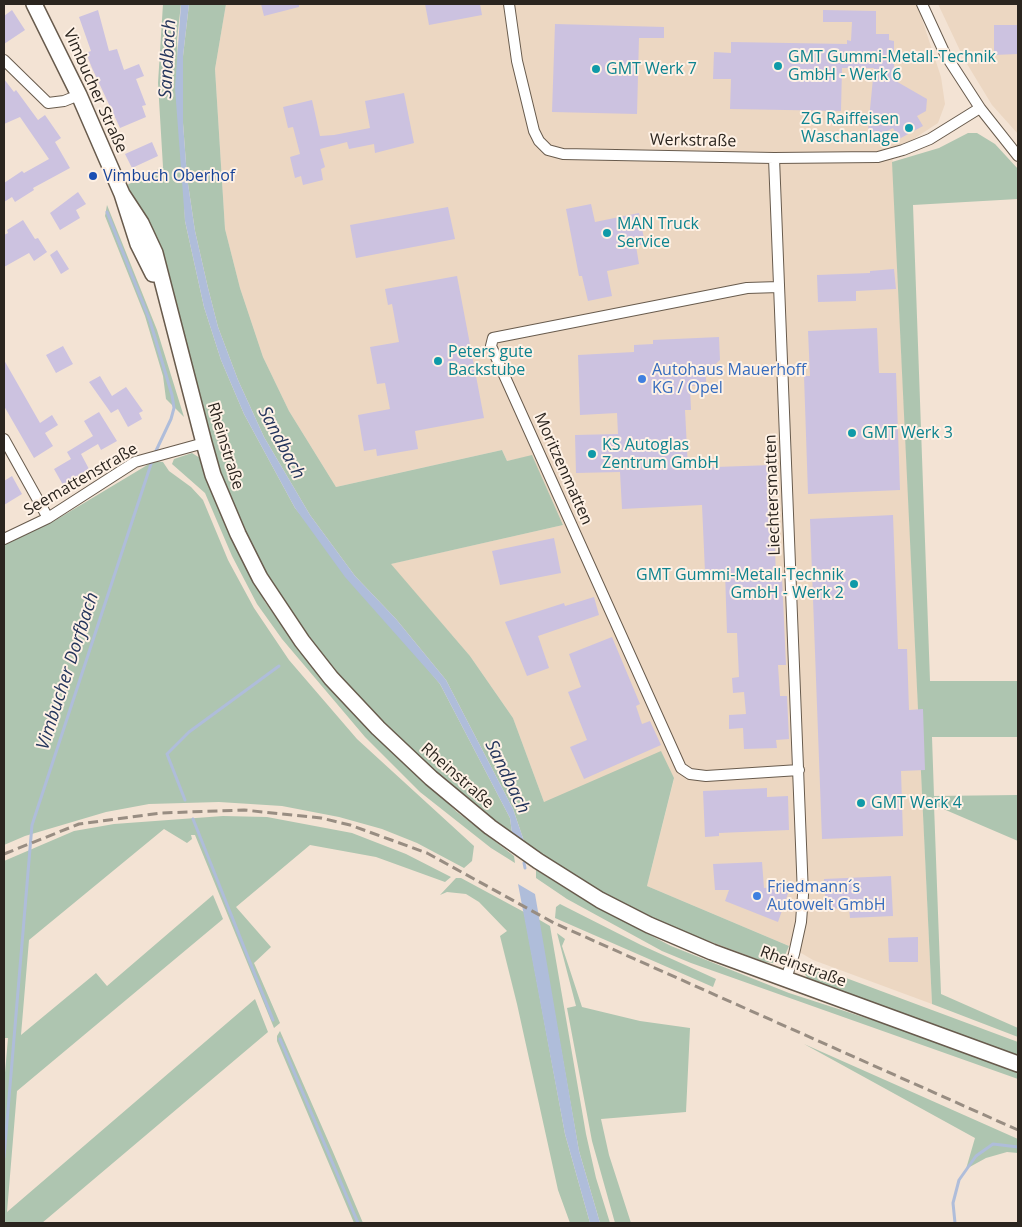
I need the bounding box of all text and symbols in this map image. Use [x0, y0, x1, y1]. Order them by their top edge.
water label: Sandbach [155, 19, 181, 99]
street label: Vimbucher Straße [59, 26, 131, 156]
place label: GMT Gummi-Metall-Technik GmbH - Werk 6 [788, 47, 996, 85]
place label: GMT Werk 7 [606, 59, 697, 79]
marker: GMT Gummi-Metall-Technik GmbH - Werk 6 [772, 60, 784, 72]
marker: GMT Werk 7 [590, 63, 602, 75]
place label: ZG Raiffeisen Waschanlage [801, 109, 899, 147]
marker: ZG Raiffeisen Waschanlage [903, 122, 915, 134]
street label: Werkstraße [650, 131, 736, 151]
place label: Vimbuch Oberhof [103, 166, 235, 186]
marker: Vimbuch Oberhof [87, 170, 99, 182]
place label: MAN Truck Service [617, 214, 699, 252]
marker: MAN Truck Service [601, 227, 613, 239]
place label: Peters gute Backstube [448, 342, 533, 380]
marker: Peters gute Backstube [432, 355, 444, 367]
place label: Autohaus Mauerhoff KG / Opel [652, 360, 806, 398]
marker: Autohaus Mauerhoff KG / Opel [636, 373, 648, 385]
street label: Rheinstraße [203, 400, 247, 492]
water label: Sandbach [253, 403, 309, 483]
street label: Moritzenmatten [530, 410, 596, 528]
place label: GMT Werk 3 [862, 423, 953, 443]
marker: GMT Werk 3 [846, 427, 858, 439]
street label: Liechtersmatten [761, 434, 785, 556]
place label: KS Autoglas Zentrum GmbH [602, 435, 719, 473]
street label: Seemattenstraße [21, 440, 141, 520]
marker: KS Autoglas Zentrum GmbH [586, 448, 598, 460]
place label: GMT Gummi-Metall-Technik GmbH - Werk 2 [636, 565, 844, 603]
marker: GMT Gummi-Metall-Technik GmbH - Werk 2 [848, 578, 860, 590]
water label: Vimbucher Dorfbach [32, 590, 104, 752]
water label: Sandbach [480, 737, 534, 817]
street label: Rheinstraße [417, 739, 497, 813]
place label: GMT Werk 4 [871, 793, 962, 813]
marker: GMT Werk 4 [855, 797, 867, 809]
place label: Friedmann´s Autowelt GmbH [767, 877, 886, 915]
marker: Friedmann´s Autowelt GmbH [751, 890, 763, 902]
street label: Rheinstraße [757, 943, 849, 991]

